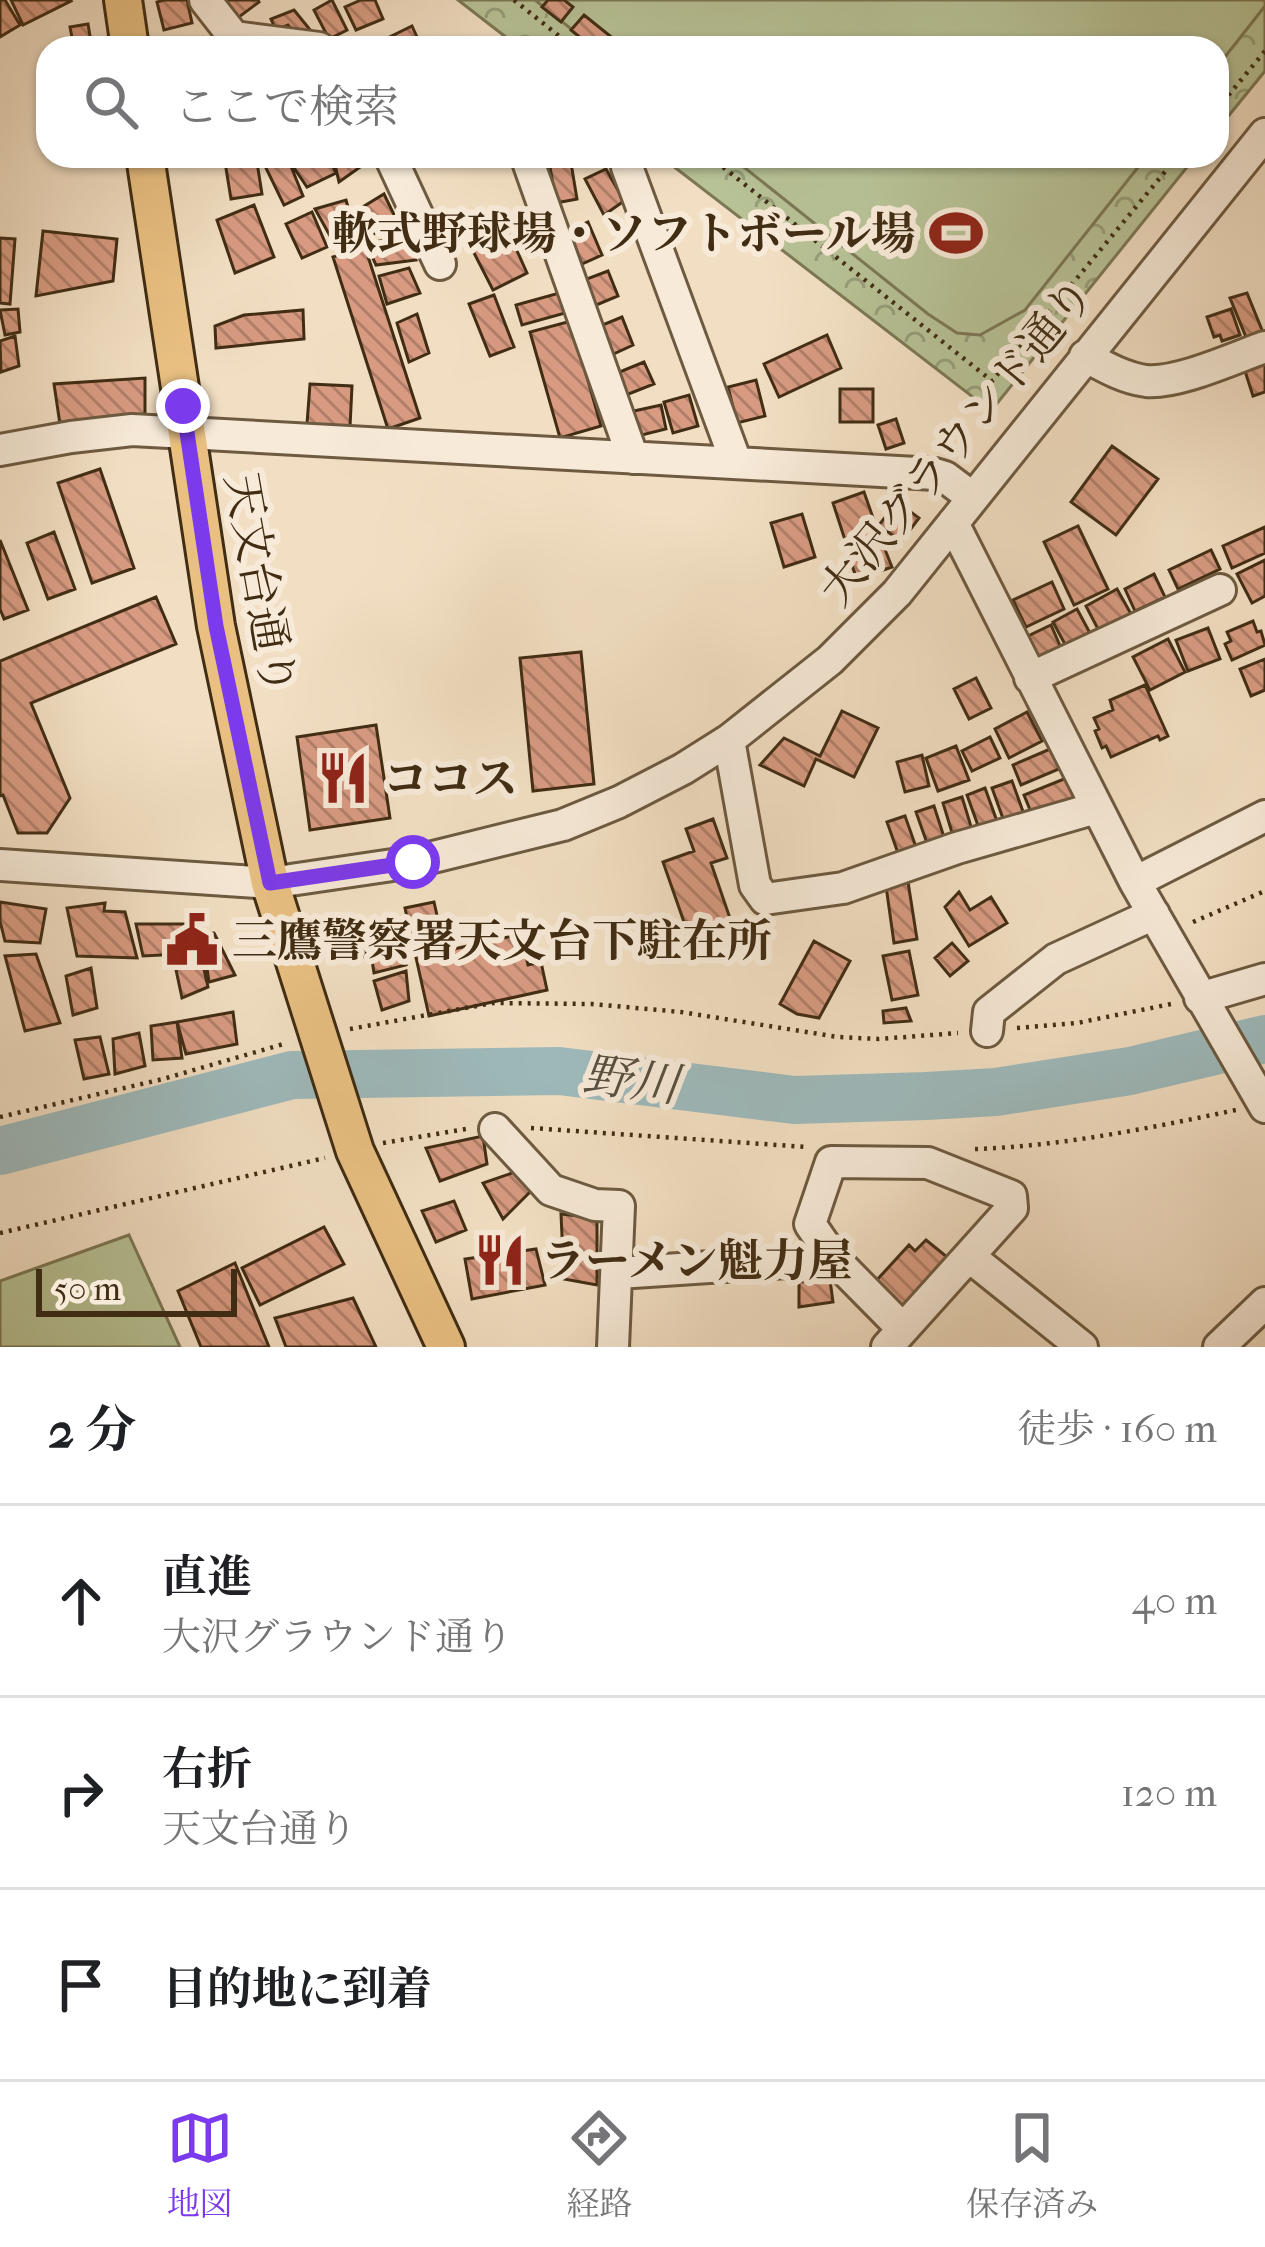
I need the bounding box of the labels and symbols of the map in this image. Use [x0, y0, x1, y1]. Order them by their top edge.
sports icon: 軟式野球場・ソフトボール場 [927, 204, 985, 262]
place label: 軟式野球場・ソフトボール場 [332, 208, 916, 261]
street label: 大沢グラウンド通り [809, 268, 1105, 616]
route end [156, 379, 210, 433]
street label: 天文台通り [214, 469, 305, 700]
restaurant icon: ココス [314, 749, 372, 807]
place label: ココス [383, 753, 518, 806]
route start [386, 835, 440, 889]
public building icon: 三鷹警察署天文台下駐在所 [163, 911, 221, 969]
place label: 三鷹警察署天文台下駐在所 [232, 915, 772, 968]
water label: 野川 [580, 1046, 687, 1114]
restaurant icon: ラーメン魁力屋 [471, 1231, 529, 1289]
place label: ラーメン魁力屋 [540, 1235, 853, 1288]
scale bar [36, 1263, 237, 1316]

